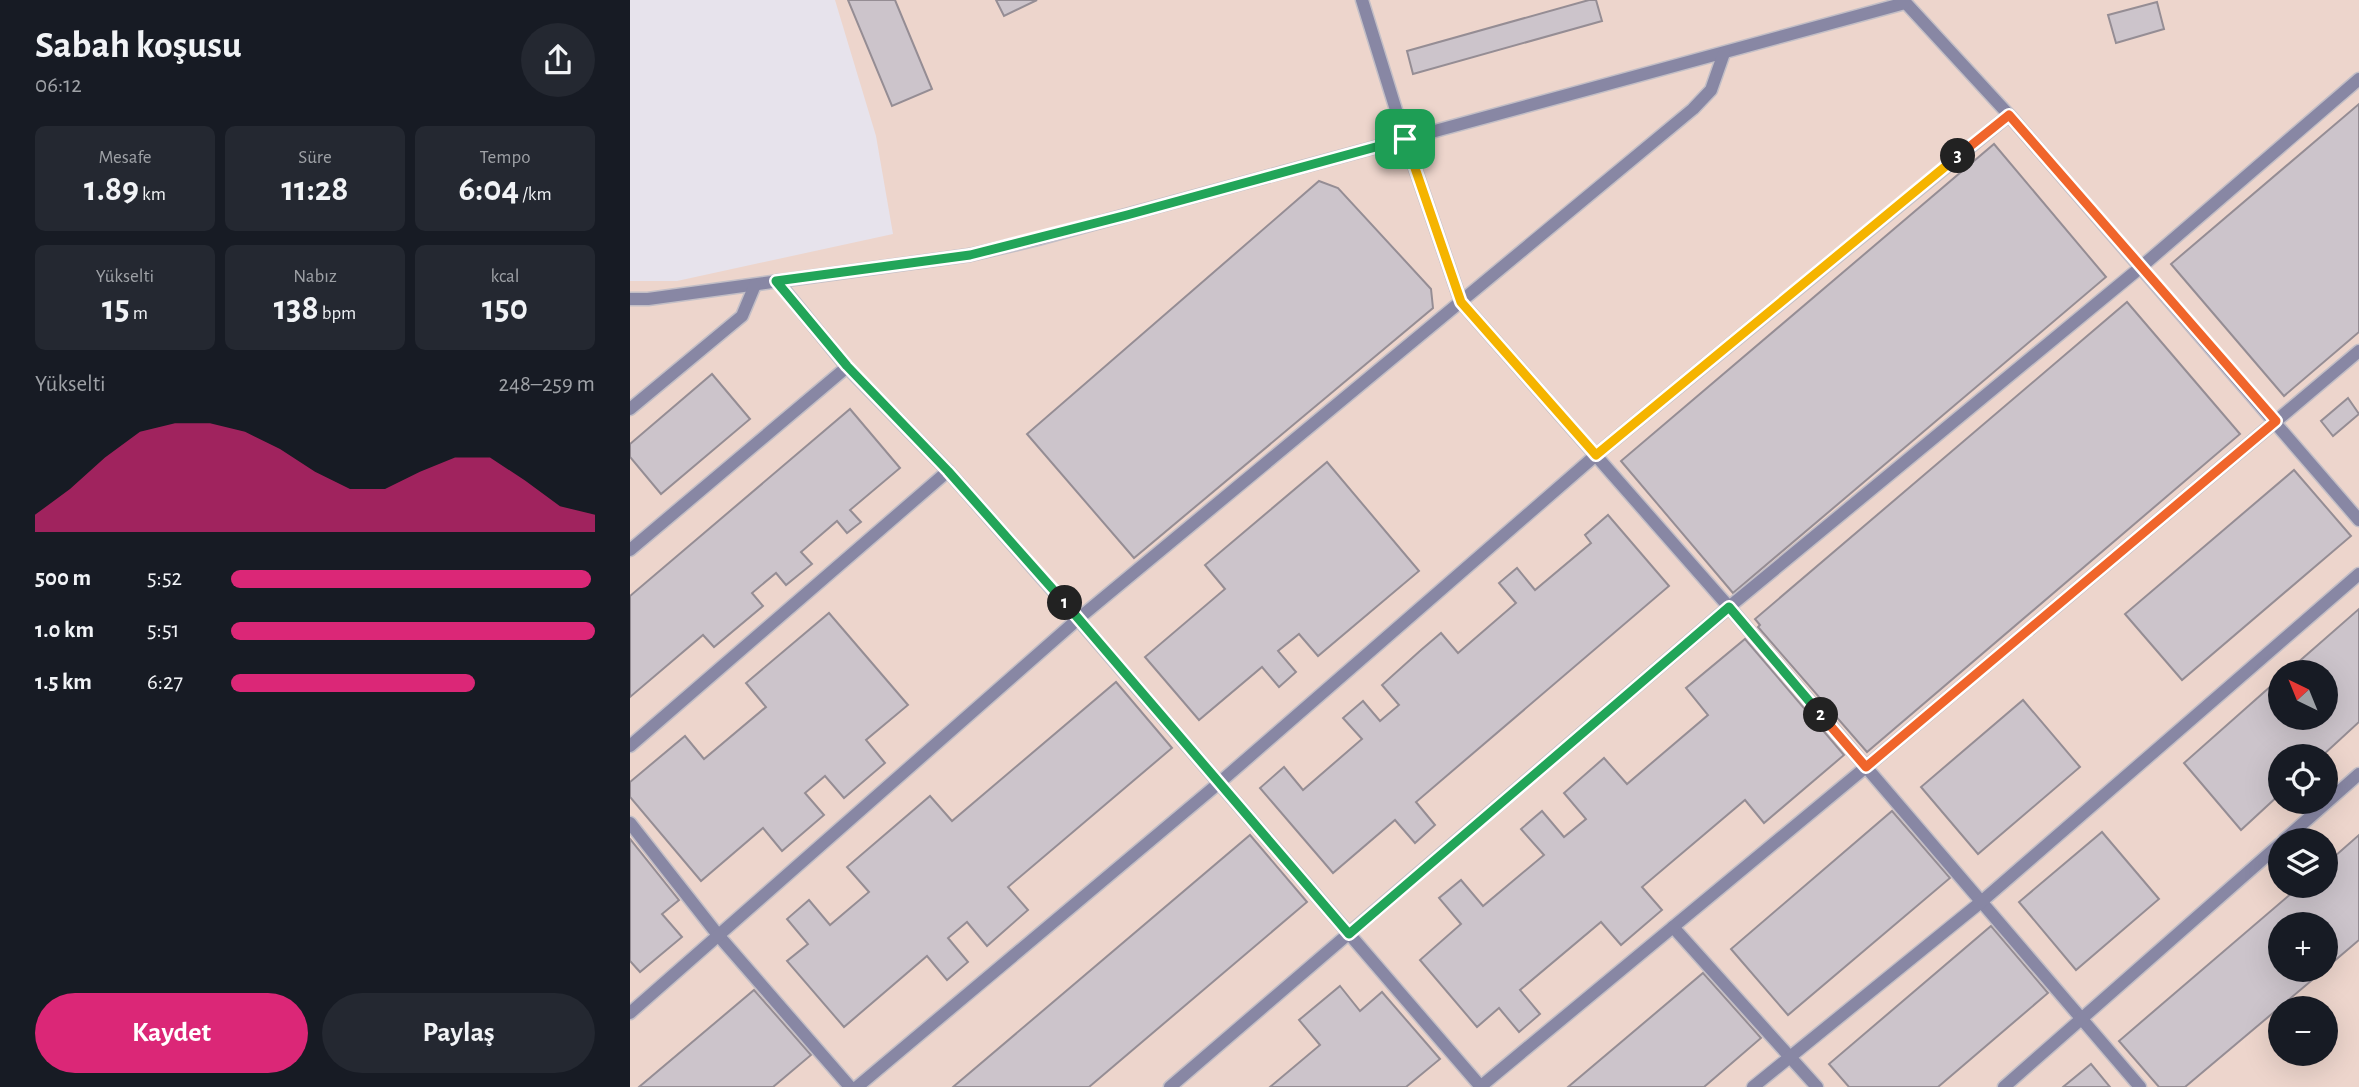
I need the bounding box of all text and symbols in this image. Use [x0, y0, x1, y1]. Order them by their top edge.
button: share [521, 23, 595, 97]
text: Sabah koşusu [35, 27, 242, 65]
text: 06:12 [35, 74, 82, 97]
pin [1375, 109, 1435, 169]
icon: arrive [1386, 120, 1424, 158]
pin: 3 [1940, 138, 1976, 174]
text: 3 [1953, 146, 1962, 165]
text: Mesafe [98, 148, 152, 167]
text: Süre [298, 148, 332, 167]
text: Tempo [479, 148, 531, 167]
text: 1.89 [84, 172, 139, 207]
text: 11:28 [282, 172, 348, 207]
text: 6:04 [458, 172, 519, 207]
text: km [139, 185, 166, 204]
text: /km [519, 185, 552, 204]
text: Yükselti [96, 267, 154, 286]
text: Nabız [293, 267, 337, 286]
text: kcal [491, 267, 519, 286]
text: 15 [102, 291, 130, 326]
text: 138 [274, 291, 319, 326]
text: 150 [482, 291, 528, 326]
text: m [130, 304, 148, 323]
text: bpm [319, 304, 356, 323]
text: Yükselti [35, 373, 106, 396]
text: 248–259 m [499, 373, 595, 396]
text: 500 m [35, 567, 91, 590]
text: 5:52 [147, 567, 182, 590]
pin: 1 [1048, 586, 1082, 620]
text: 1 [1061, 593, 1068, 612]
text: 1.0 km [35, 619, 94, 642]
text: 5:51 [147, 619, 179, 642]
north arrow [2268, 660, 2338, 730]
map controls [2268, 660, 2338, 1066]
text: 1.5 km [35, 671, 92, 694]
text: 6:27 [147, 671, 183, 694]
pin: 2 [1804, 698, 1838, 732]
text: 2 [1816, 705, 1825, 724]
button: locate [2268, 744, 2338, 814]
button: layers [2268, 828, 2338, 898]
button: + [2268, 912, 2338, 982]
button: Kaydet [35, 993, 308, 1073]
button: Paylaş [322, 993, 595, 1073]
button: − [2268, 996, 2338, 1066]

